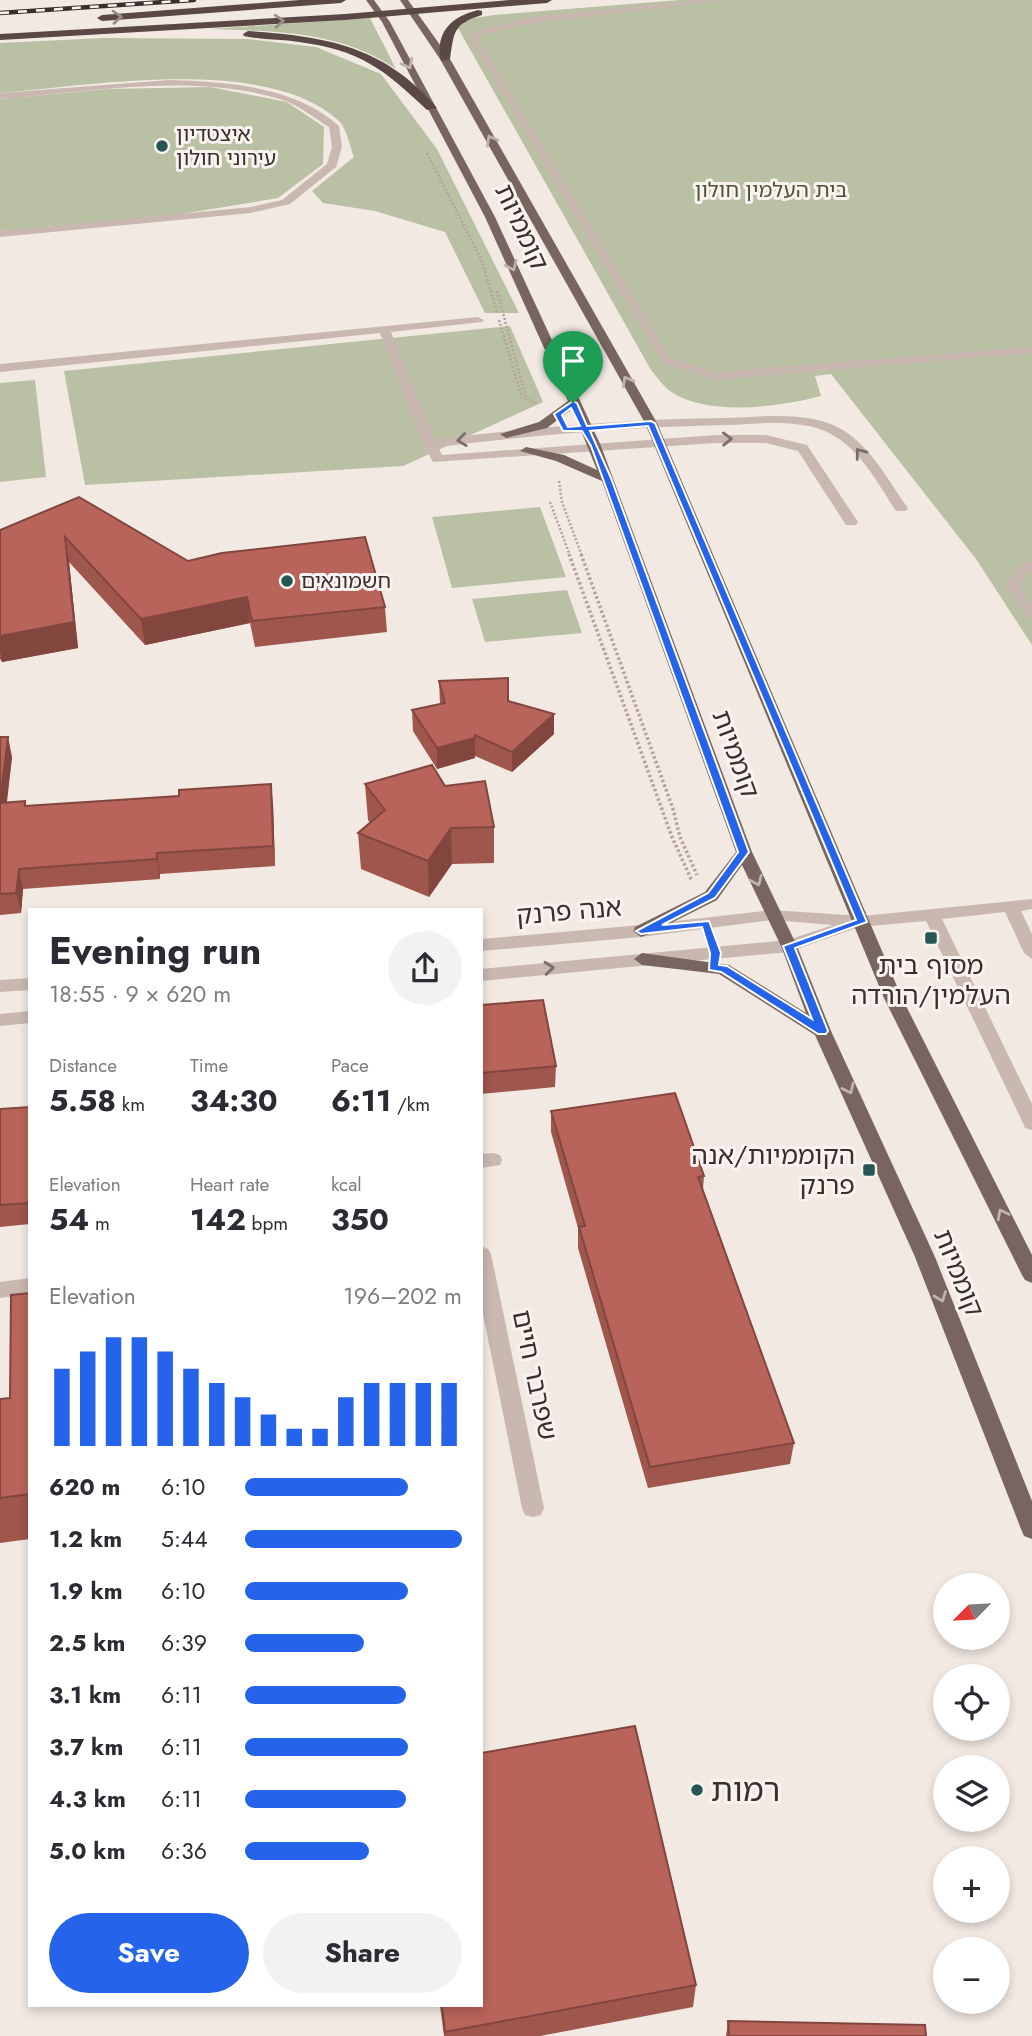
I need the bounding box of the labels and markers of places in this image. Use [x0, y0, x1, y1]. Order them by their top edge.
place label: איצטדיון עירוני חולון [176, 119, 276, 173]
marker: איצטדיון עירוני חולון [154, 138, 170, 154]
pin [543, 331, 603, 403]
place label: חשמונאים [301, 566, 391, 596]
marker: חשמונאים [279, 573, 295, 589]
marker: מסוף בית העלמין/הורדה [923, 930, 939, 946]
place label: מסוף בית העלמין/הורדה [851, 946, 1011, 1014]
place label: הקוממיות/אנה פרנק [691, 1136, 855, 1204]
marker: הקוממיות/אנה פרנק [861, 1162, 877, 1178]
place label: רמות [711, 1767, 780, 1813]
marker: רמות [689, 1782, 705, 1798]

